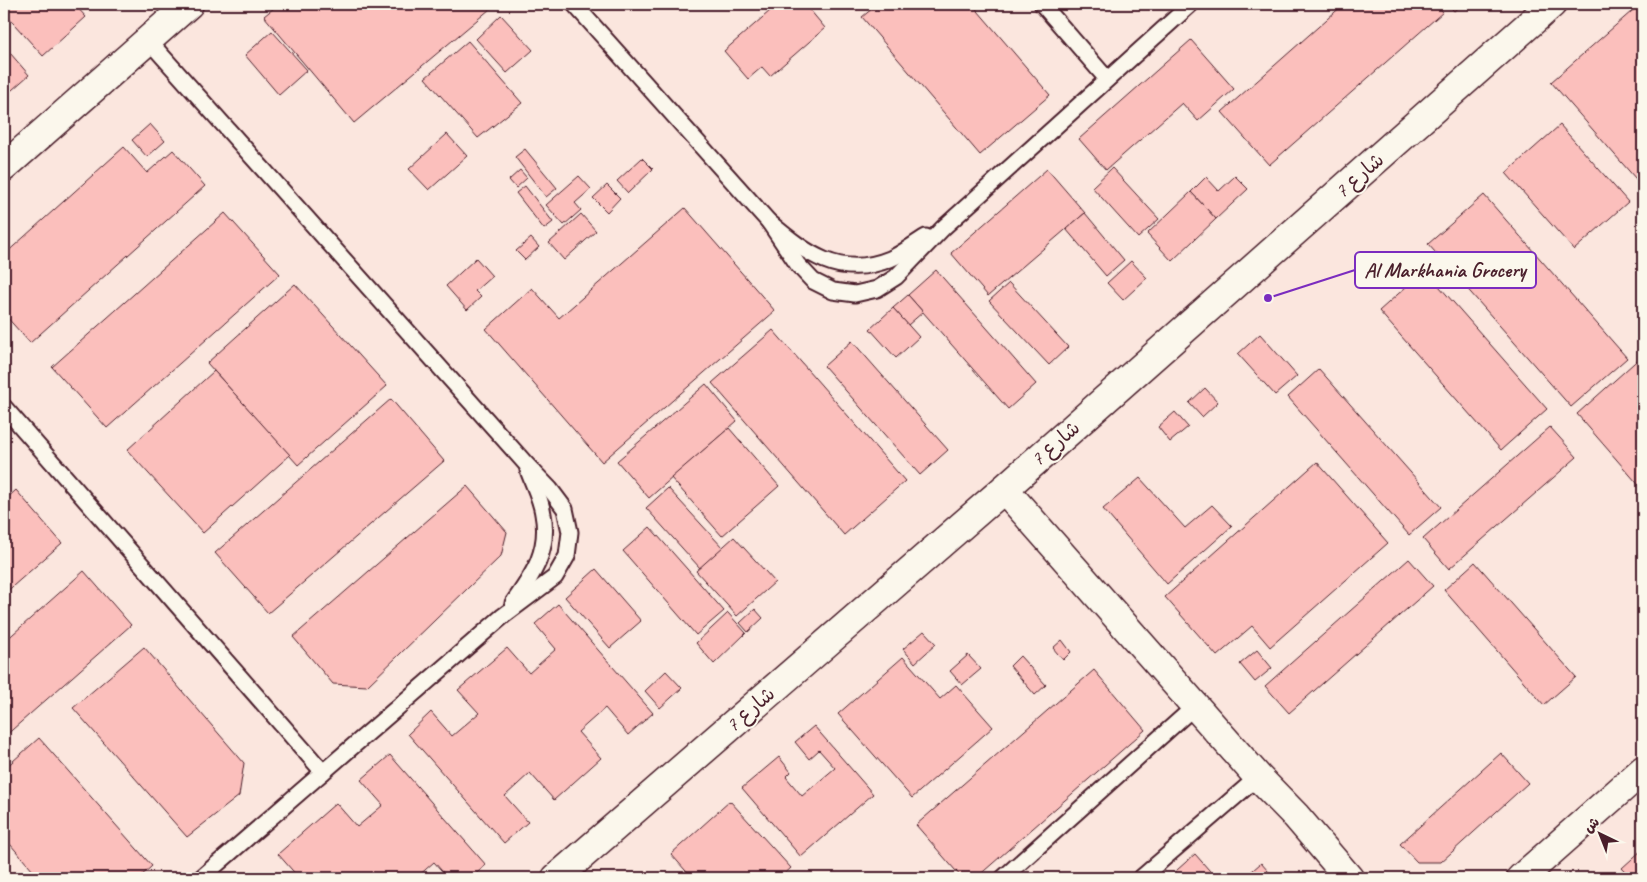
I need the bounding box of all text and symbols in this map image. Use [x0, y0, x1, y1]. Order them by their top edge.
street label: شارع 7 [1330, 147, 1390, 204]
callout: Al Markhania Grocery [1355, 252, 1536, 288]
text: Al Markhania Grocery [1364, 257, 1528, 283]
street label: شارع 7 [1026, 415, 1086, 472]
street label: شارع 7 [721, 681, 781, 738]
north arrow [1574, 810, 1624, 860]
text: ش [1580, 813, 1603, 836]

